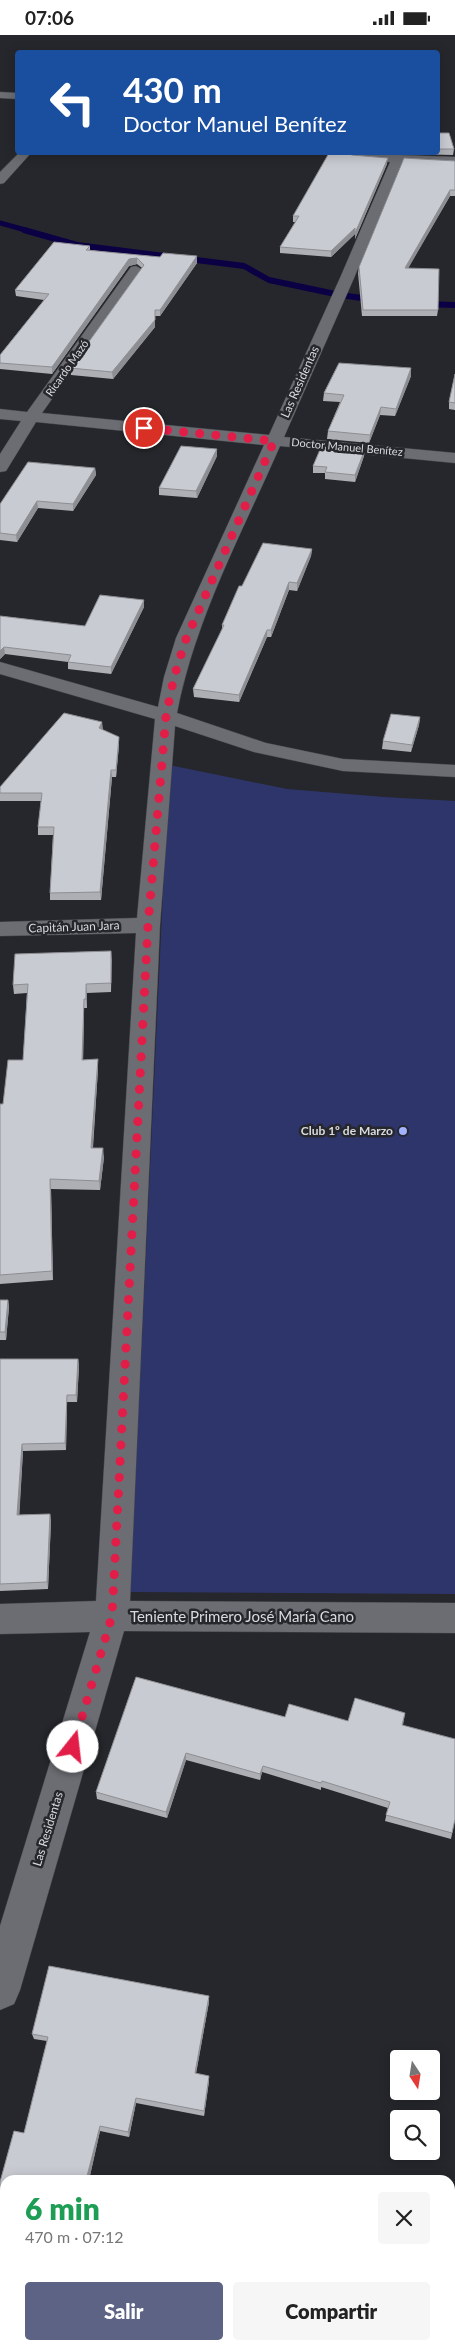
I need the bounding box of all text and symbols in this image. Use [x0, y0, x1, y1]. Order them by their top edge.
text: 07:06 [25, 6, 74, 29]
text: 430 m [123, 68, 222, 110]
icon: left [40, 70, 105, 135]
text: Doctor Manuel Benítez [123, 110, 347, 137]
street label: Ricardo Mazó [42, 337, 91, 398]
street label: Las Residentas [277, 344, 322, 420]
pin [123, 407, 165, 449]
icon: arrive [130, 414, 158, 442]
street label: Doctor Manuel Benítez [291, 435, 403, 458]
street label: Capitán Juan Jara [28, 917, 120, 936]
place label: Club 1º de Marzo [301, 1123, 393, 1138]
marker: Club 1º de Marzo [397, 1125, 409, 1137]
street label: Teniente Primero José María Cano [130, 1607, 354, 1625]
position arrow [46, 1720, 98, 1772]
street label: Las Residentas [29, 1790, 66, 1868]
north arrow [390, 2050, 440, 2100]
map controls [390, 2050, 440, 2160]
button: search [390, 2110, 440, 2160]
text: 6 min [25, 2190, 100, 2226]
button: close [378, 2192, 430, 2244]
text: 470 m · 07:12 [25, 2227, 124, 2246]
button: Salir [25, 2282, 223, 2340]
button: Compartir [233, 2282, 430, 2340]

